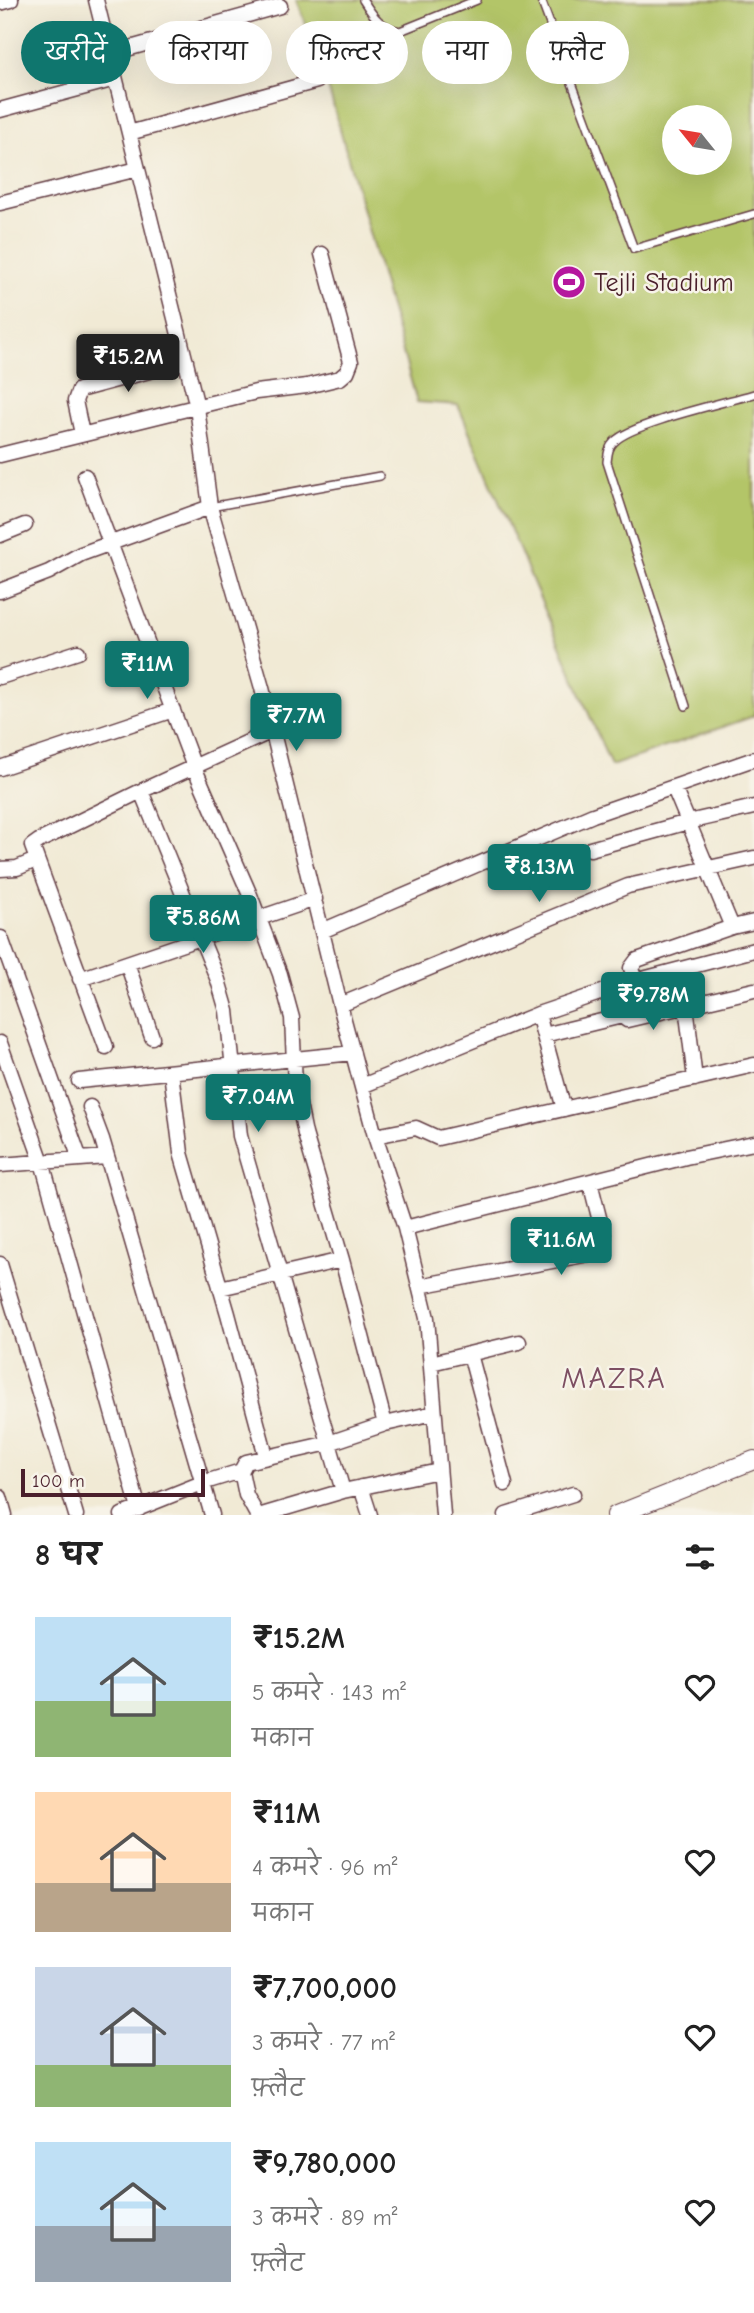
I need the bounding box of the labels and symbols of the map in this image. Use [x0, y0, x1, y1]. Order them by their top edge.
north arrow [662, 105, 732, 175]
sports icon: Tejli Stadium [550, 263, 588, 301]
place label: Tejli Stadium [594, 268, 734, 298]
pin: ₹15.2M [71, 334, 185, 394]
pin: ₹11M [106, 642, 188, 701]
pin: ₹7.7M [247, 694, 345, 753]
pin: ₹8.13M [482, 844, 596, 904]
pin: ₹5.86M [146, 895, 260, 955]
pin: ₹9.78M [596, 972, 710, 1032]
pin: ₹7.04M [201, 1074, 315, 1134]
pin: ₹11.6M [504, 1218, 618, 1277]
district label: MAZRA [561, 1361, 667, 1396]
scale bar [21, 1466, 205, 1498]

